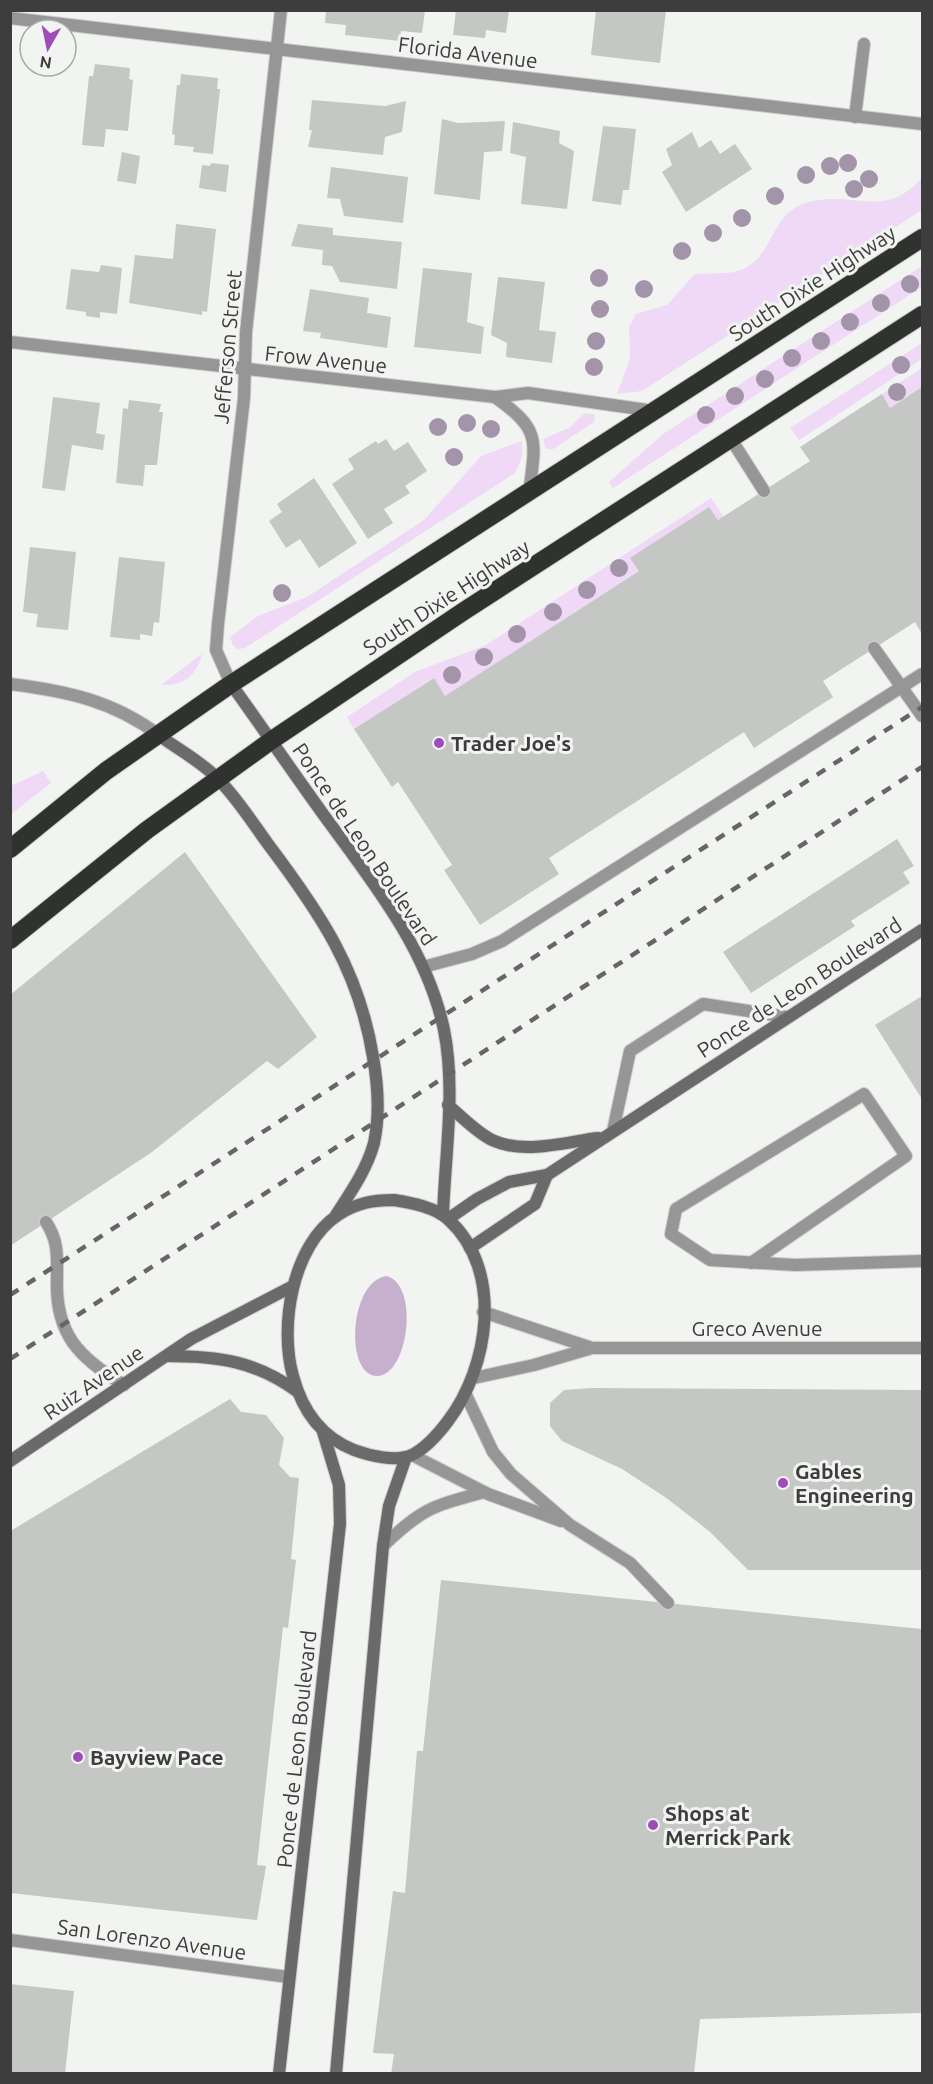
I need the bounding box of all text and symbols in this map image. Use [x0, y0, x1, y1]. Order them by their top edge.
north arrow [18, 18, 78, 78]
street label: Florida Avenue [397, 32, 539, 72]
text: N [38, 53, 53, 73]
street label: South Dixie Highway [724, 220, 900, 346]
street label: Jefferson Street [208, 269, 246, 425]
street label: Frow Avenue [264, 341, 388, 377]
street label: South Dixie Highway [358, 534, 534, 660]
place label: Trader Joe's [451, 731, 571, 755]
marker: Trader Joe's [432, 736, 446, 750]
street label: Ponce de Leon Boulevard [288, 738, 442, 950]
street label: Ponce de Leon Boulevard [692, 912, 906, 1062]
street label: Greco Avenue [692, 1316, 823, 1340]
street label: Ruiz Avenue [38, 1340, 148, 1424]
place label: Gables Engineering [795, 1459, 914, 1507]
marker: Gables Engineering [776, 1476, 790, 1490]
street label: Ponce de Leon Boulevard [272, 1629, 320, 1869]
place label: Bayview Pace [90, 1745, 224, 1769]
marker: Bayview Pace [71, 1750, 85, 1764]
place label: Shops at Merrick Park [665, 1801, 791, 1849]
marker: Shops at Merrick Park [646, 1818, 660, 1832]
street label: San Lorenzo Avenue [56, 1914, 248, 1964]

